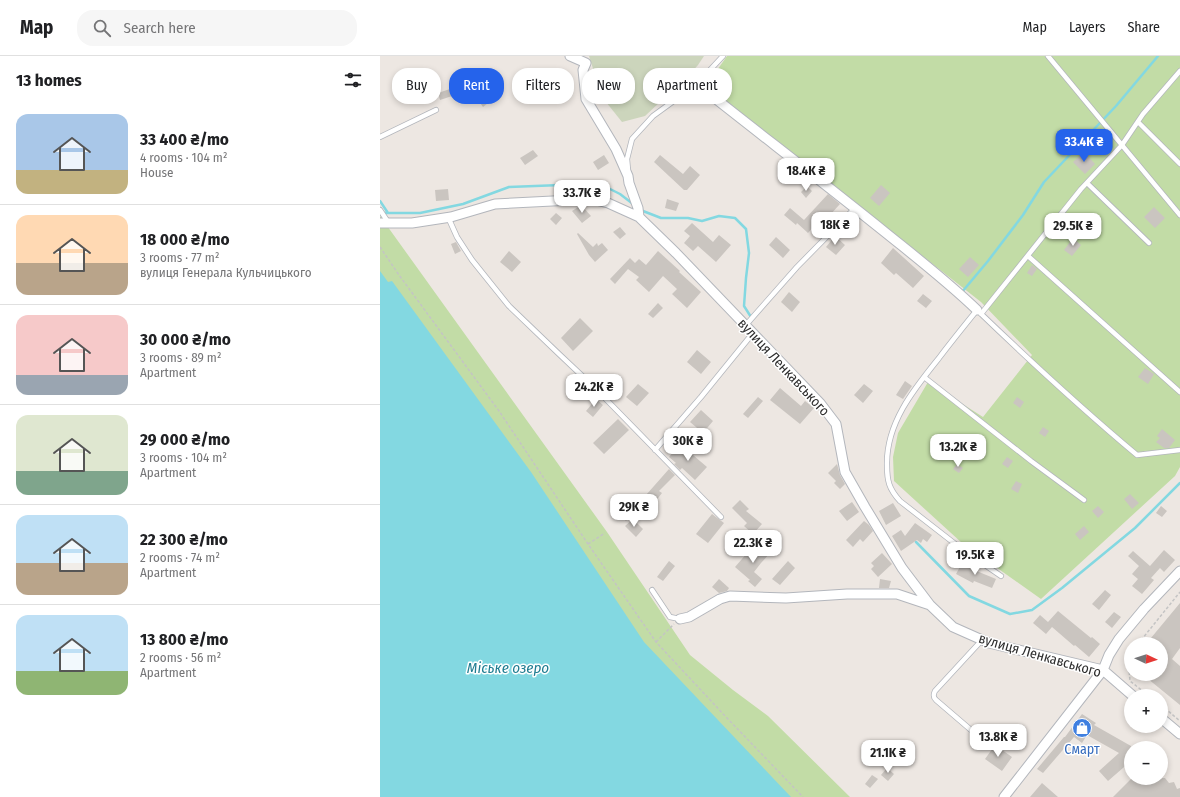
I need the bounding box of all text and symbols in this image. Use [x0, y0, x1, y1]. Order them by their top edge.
search box [77, 10, 357, 46]
text: Map [20, 16, 53, 39]
icon: search [91, 17, 113, 39]
text: Search here [123, 19, 196, 37]
text: Map [1023, 19, 1047, 36]
text: Layers [1069, 19, 1105, 36]
text: Share [1127, 19, 1160, 36]
chip: Buy [392, 68, 441, 104]
chip: Rent [449, 68, 504, 104]
chip: Filters [512, 68, 574, 104]
chip: New [582, 68, 635, 104]
chip: Apartment [643, 68, 732, 104]
icon: filters [342, 69, 364, 91]
text: 13 homes [16, 70, 82, 91]
text: 33 400 ₴/mo [140, 129, 229, 150]
pin: 33.4K ₴ [1047, 129, 1121, 163]
icon: home [48, 130, 96, 178]
text: 33.4K ₴ [1065, 134, 1103, 149]
text: 4 rooms · 104 m² [140, 150, 227, 165]
pin: 18.4K ₴ [769, 158, 843, 192]
text: 18.4K ₴ [787, 163, 825, 178]
text: House [140, 165, 174, 180]
pin: 33.7K ₴ [545, 180, 619, 214]
text: 33.7K ₴ [563, 185, 601, 200]
pin: 18K ₴ [807, 212, 863, 246]
pin: 29.5K ₴ [1036, 213, 1110, 247]
text: 18K ₴ [820, 217, 850, 232]
text: 29.5K ₴ [1053, 218, 1093, 233]
text: 18 000 ₴/mo [140, 229, 230, 250]
icon: home [48, 231, 96, 279]
text: 3 rooms · 77 m² [140, 250, 219, 265]
text: вулиця Генерала Кульчицького [140, 265, 311, 280]
street label: вулиця Ленкавського [734, 315, 833, 420]
text: 30 000 ₴/mo [140, 329, 231, 350]
icon: home [48, 331, 96, 379]
text: 3 rooms · 89 m² [140, 350, 222, 365]
text: Apartment [140, 365, 196, 380]
pin: 24.2K ₴ [557, 374, 631, 408]
text: 24.2K ₴ [575, 379, 613, 394]
pin: 30K ₴ [660, 428, 716, 462]
text: 29 000 ₴/mo [140, 429, 230, 450]
icon: home [48, 431, 96, 479]
text: 30K ₴ [673, 433, 703, 448]
pin: 13.2K ₴ [921, 434, 995, 468]
text: 13.2K ₴ [939, 439, 977, 454]
text: 3 rooms · 104 m² [140, 450, 227, 465]
text: Apartment [140, 465, 196, 480]
pin: 29K ₴ [606, 494, 662, 528]
text: 29K ₴ [619, 499, 649, 514]
text: 22 300 ₴/mo [140, 529, 228, 550]
pin: 22.3K ₴ [716, 530, 790, 564]
icon: home [48, 531, 96, 579]
text: 22.3K ₴ [734, 535, 772, 550]
pin: 19.5K ₴ [938, 542, 1012, 576]
text: 19.5K ₴ [956, 547, 994, 562]
text: 2 rooms · 74 m² [140, 550, 220, 565]
text: Apartment [140, 565, 196, 580]
text: 13 800 ₴/mo [140, 629, 228, 650]
street label: вулиця Ленкавського [977, 630, 1103, 681]
icon: home [48, 631, 96, 679]
north arrow [1124, 637, 1168, 681]
map controls [1124, 637, 1168, 785]
text: 2 rooms · 56 m² [140, 650, 221, 665]
water label: Міське озеро [467, 659, 549, 677]
text: Apartment [140, 665, 196, 680]
button: + [1124, 689, 1168, 733]
shop icon: Смарт [1071, 717, 1093, 739]
pin: 13.8K ₴ [961, 724, 1035, 758]
text: 13.8K ₴ [979, 729, 1017, 744]
pin: 21.1K ₴ [851, 740, 925, 774]
place label: Смарт [1064, 741, 1100, 758]
button: − [1124, 741, 1168, 785]
text: 21.1K ₴ [870, 745, 906, 760]

